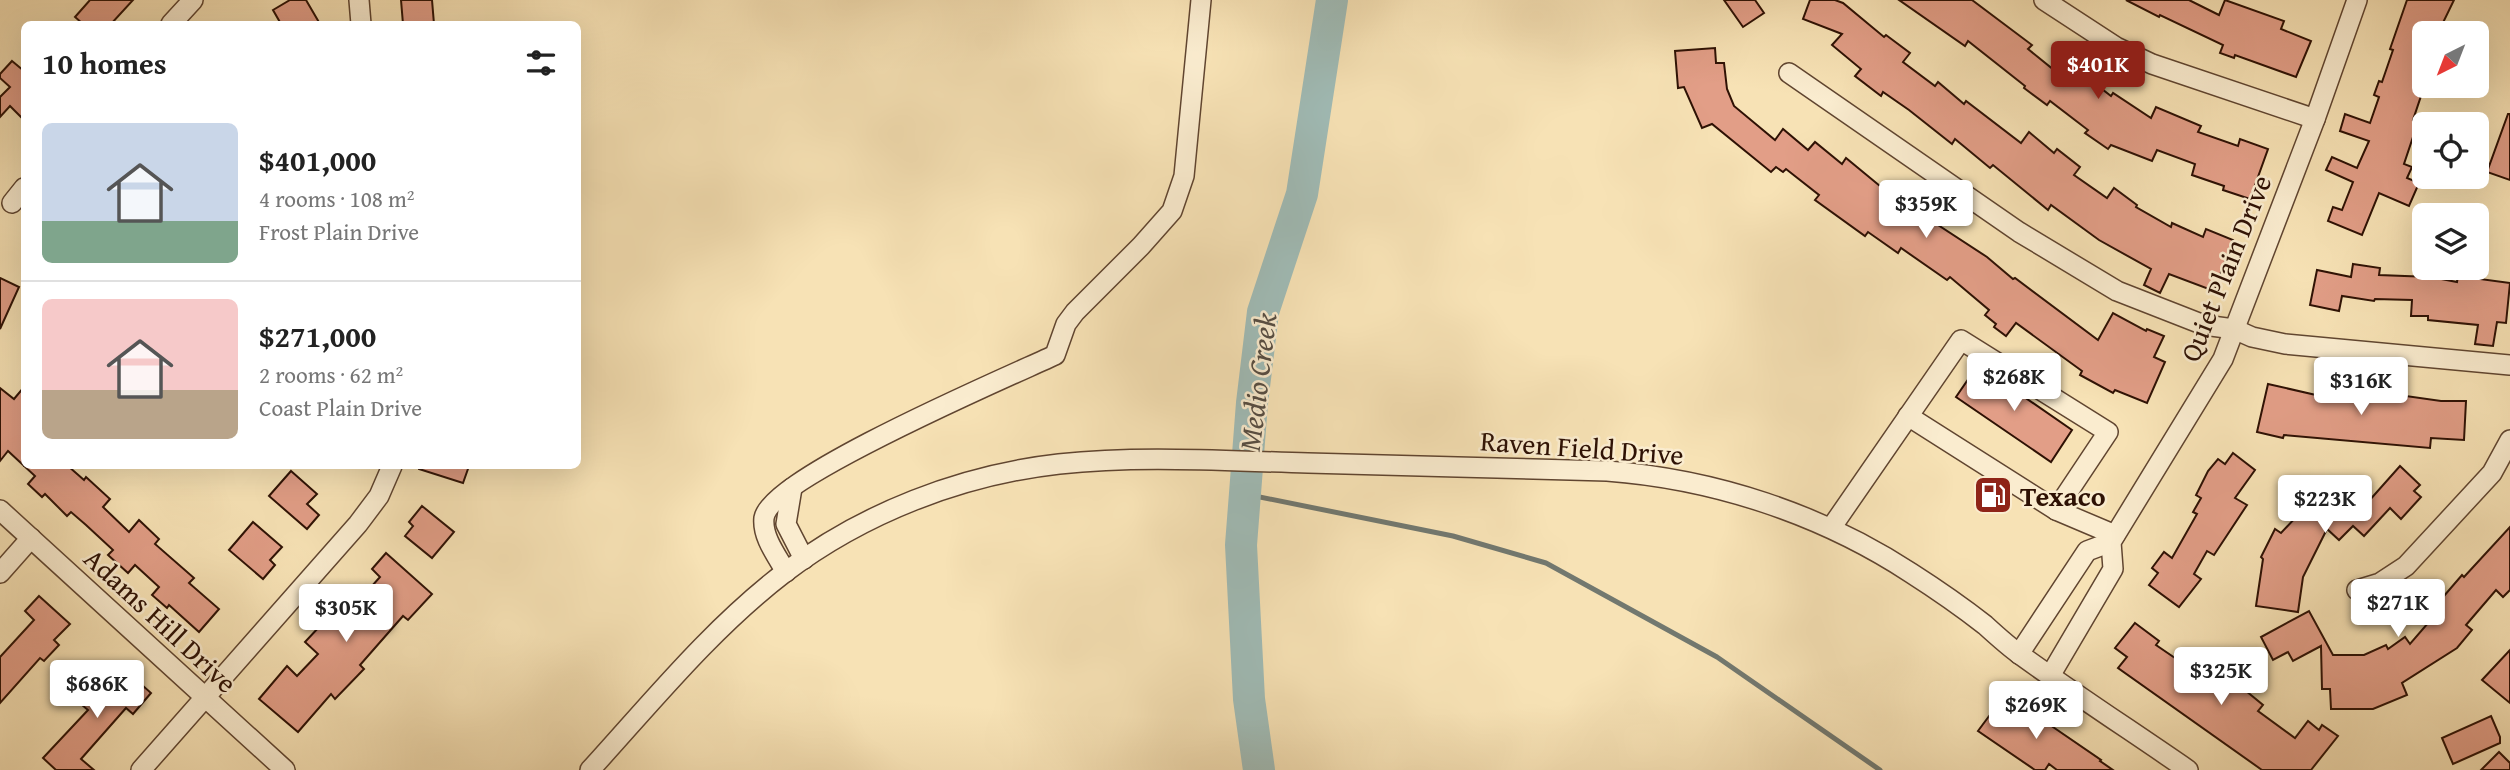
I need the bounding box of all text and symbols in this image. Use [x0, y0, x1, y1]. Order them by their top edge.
north arrow [2412, 21, 2488, 98]
map controls [2412, 21, 2489, 280]
text: 10 homes [42, 41, 167, 85]
pin: $401K [2049, 42, 2147, 101]
icon: filters [522, 44, 560, 82]
text: $401K [2067, 47, 2129, 80]
button: locate [2412, 112, 2489, 189]
text: $401,000 [259, 138, 376, 182]
icon: home [98, 151, 182, 235]
street label: Quiet Plain Drive [2169, 169, 2281, 367]
pin: $359K [1877, 180, 1975, 240]
text: 4 rooms · 108 m² [259, 182, 414, 215]
text: $359K [1895, 186, 1957, 219]
button: layers [2412, 203, 2489, 280]
text: Frost Plain Drive [259, 215, 419, 248]
water label: Medio Creek [1227, 310, 1287, 454]
text: $271,000 [259, 314, 376, 358]
icon: home [98, 327, 182, 411]
pin: $268K [1965, 354, 2063, 413]
text: 2 rooms · 62 m² [259, 358, 403, 391]
pin: $316K [2312, 358, 2410, 417]
text: $268K [1983, 359, 2045, 392]
text: $316K [2330, 363, 2392, 396]
text: Coast Plain Drive [259, 391, 422, 424]
street label: Raven Field Drive [1479, 419, 1685, 475]
fuel station icon: Texaco [1972, 474, 2014, 516]
place label: Texaco [2020, 475, 2106, 516]
pin: $223K [2276, 476, 2374, 535]
text: $223K [2294, 481, 2356, 514]
street label: Adams Hill Drive [75, 538, 247, 702]
pin: $271K [2349, 580, 2447, 639]
pin: $305K [297, 584, 395, 644]
text: $271K [2367, 585, 2429, 618]
text: $305K [315, 590, 377, 623]
pin: $325K [2172, 648, 2270, 707]
text: $325K [2190, 653, 2252, 686]
pin: $686K [48, 660, 146, 720]
text: $686K [66, 666, 128, 699]
pin: $269K [1987, 682, 2085, 741]
text: $269K [2005, 687, 2067, 720]

